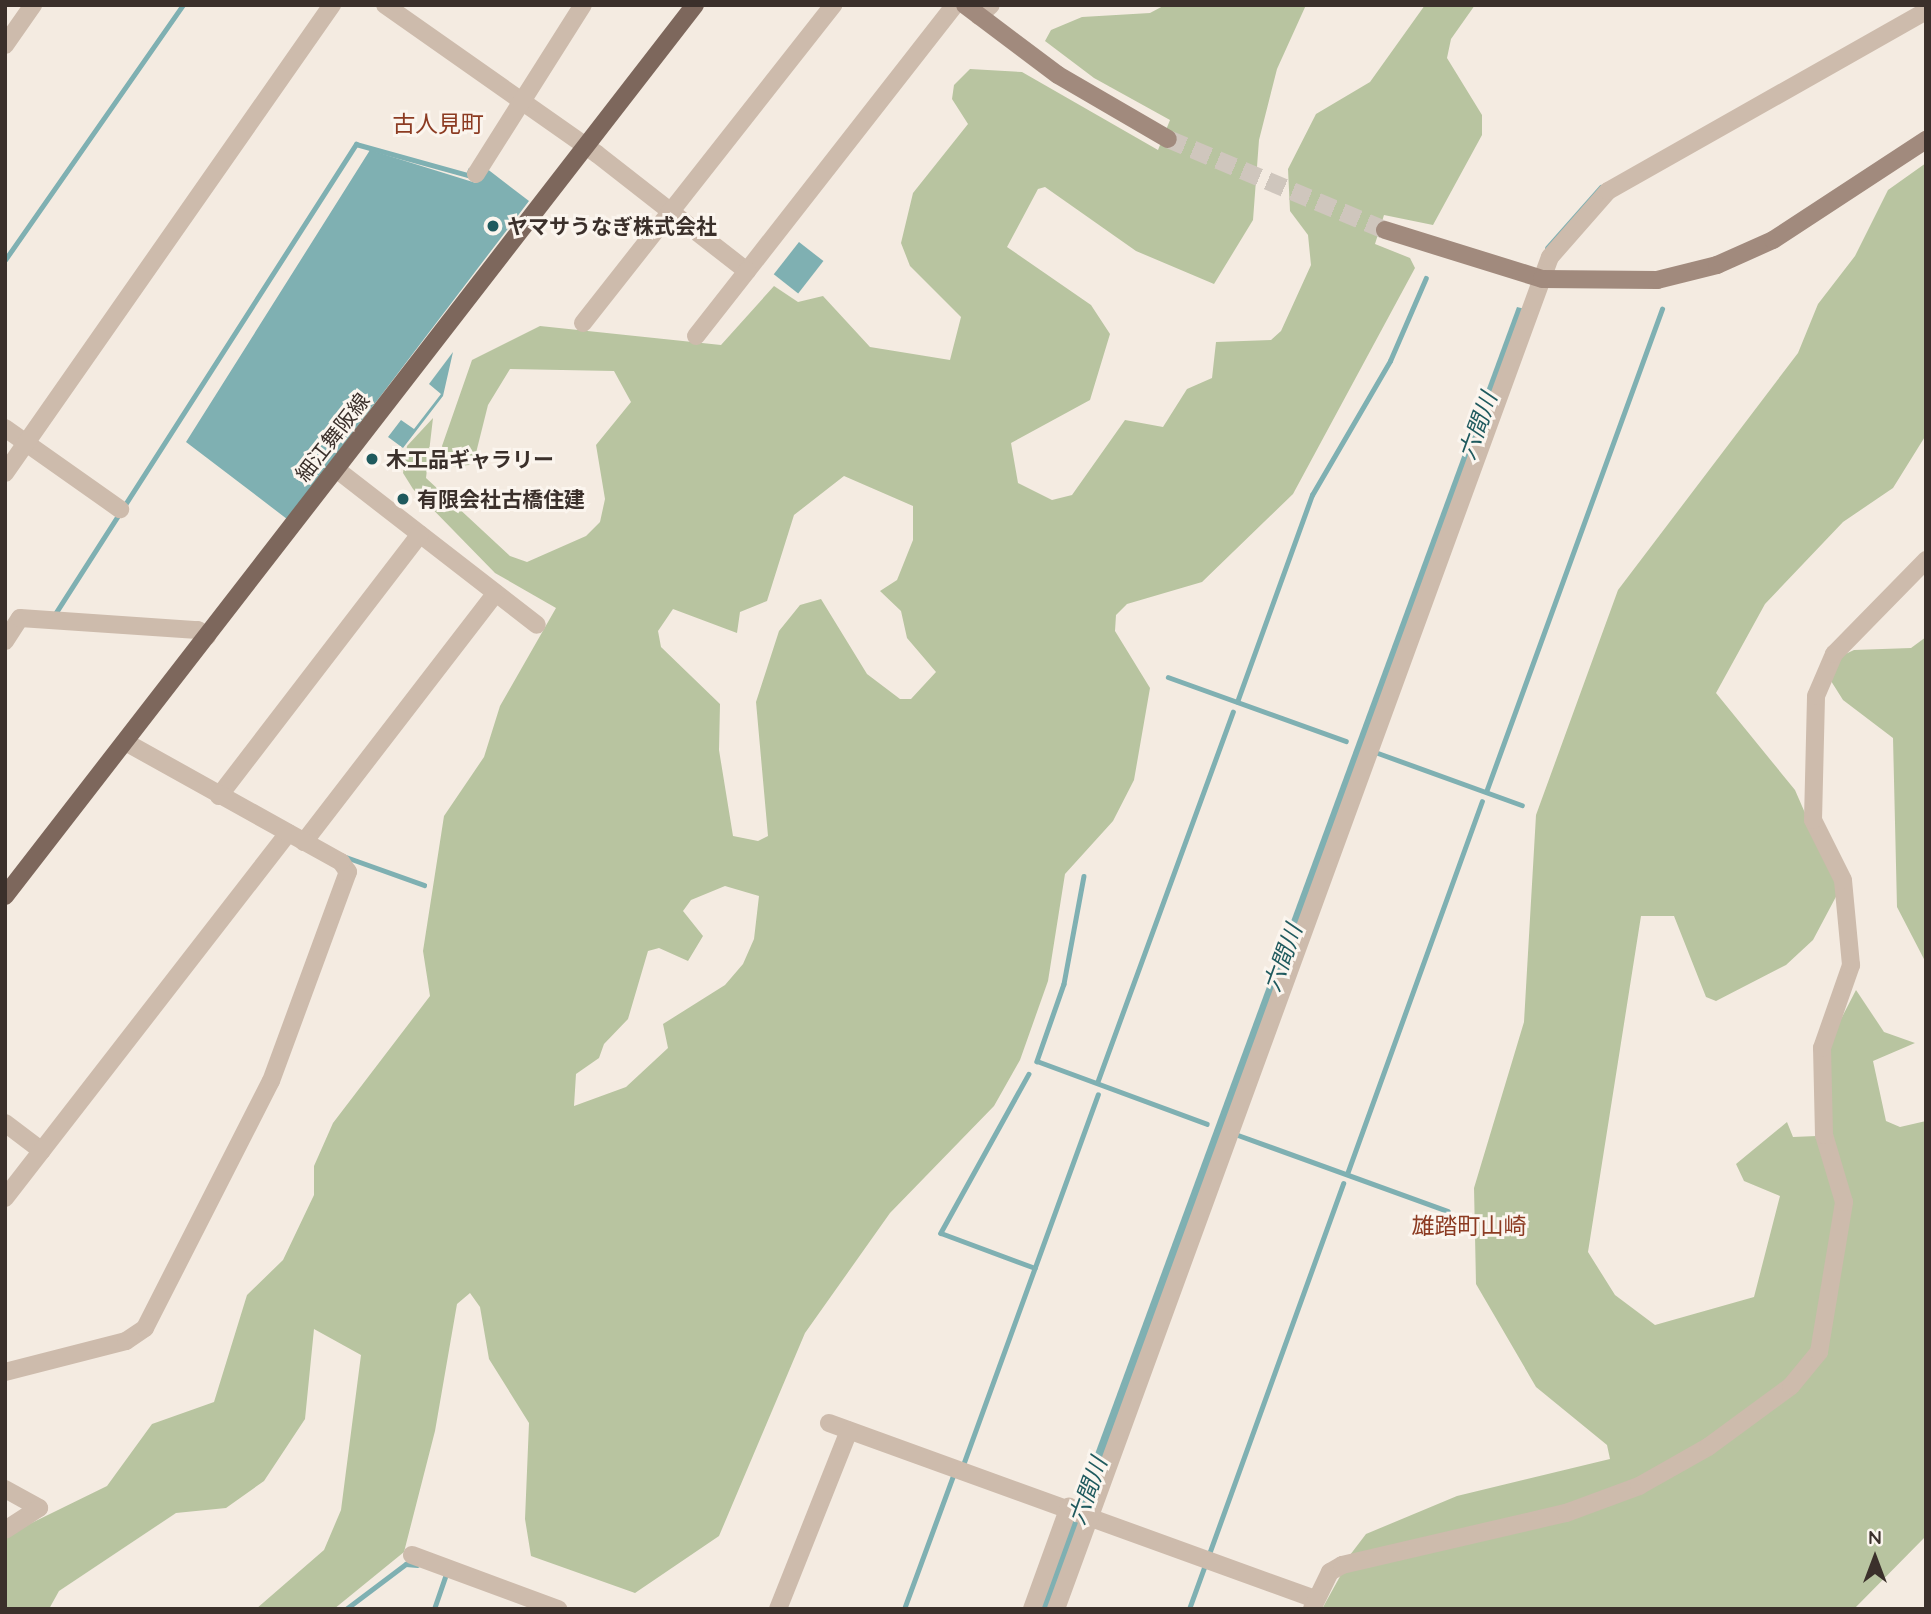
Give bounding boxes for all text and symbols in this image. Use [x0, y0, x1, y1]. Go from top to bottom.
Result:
district label: 古人見町 [392, 110, 484, 138]
place label: ヤマサうなぎ株式会社 [507, 213, 717, 239]
marker: ヤマサうなぎ株式会社 [485, 218, 501, 234]
street label: 細江舞阪線 [290, 388, 374, 486]
water label: 六間川 [1453, 389, 1503, 463]
place label: 木工品ギャラリー [386, 446, 554, 472]
marker: 木工品ギャラリー [364, 451, 380, 467]
place label: 有限会社古橋住建 [417, 486, 585, 512]
marker: 有限会社古橋住建 [395, 491, 411, 507]
water label: 六間川 [1258, 921, 1308, 995]
district label: 雄踏町山崎 [1412, 1212, 1526, 1240]
water label: 六間川 [1063, 1454, 1113, 1528]
north arrow [1840, 1523, 1910, 1593]
text: N [1868, 1525, 1882, 1549]

